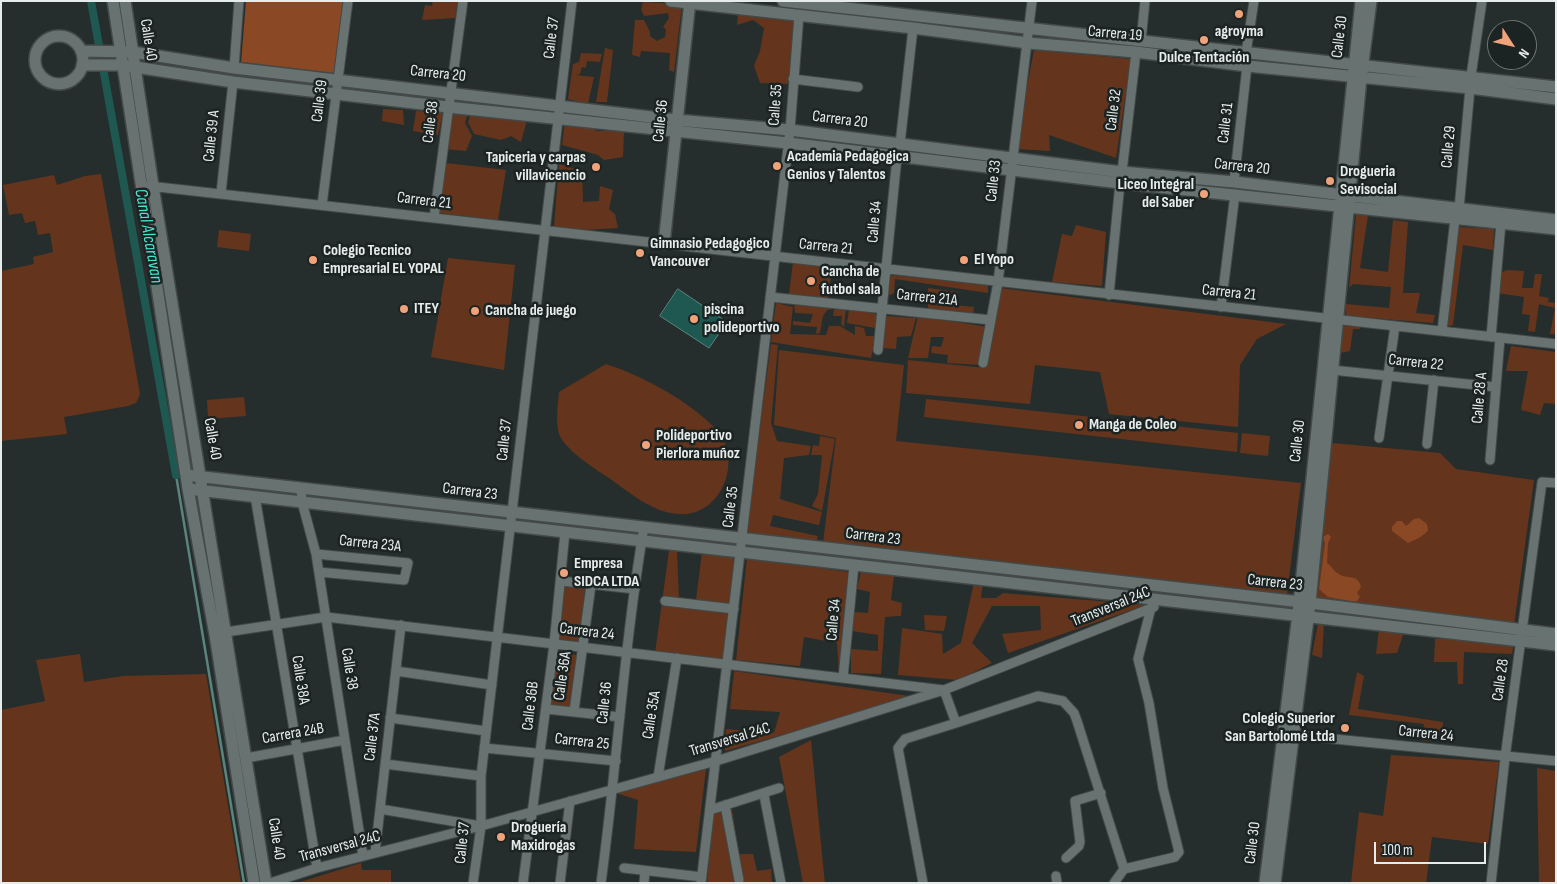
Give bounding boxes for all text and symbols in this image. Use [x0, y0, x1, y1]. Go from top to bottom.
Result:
marker: agroyma [1233, 8, 1245, 20]
street label: Calle 30 [1328, 15, 1352, 59]
street label: Calle 37 [540, 16, 564, 60]
street label: Calle 40 [135, 18, 161, 62]
north arrow [1487, 20, 1537, 70]
street label: Carrera 19 [1087, 22, 1143, 46]
place label: agroyma [1215, 22, 1263, 42]
marker: Dulce Tentación [1198, 34, 1210, 46]
text: N [1515, 45, 1533, 61]
place label: Dulce Tentación [1159, 48, 1249, 68]
street label: Carrera 20 [409, 62, 467, 86]
street label: Calle 39 [308, 79, 332, 123]
street label: Calle 35 [765, 84, 787, 126]
street label: Calle 32 [1102, 88, 1126, 132]
street label: Calle 36 [649, 99, 673, 143]
street label: Calle 38 [419, 100, 443, 144]
street label: Calle 31 [1214, 102, 1238, 144]
street label: Carrera 20 [811, 107, 869, 133]
street label: Calle 39 A [200, 109, 224, 163]
street label: Calle 29 [1438, 125, 1460, 169]
place label: Academia Pedagogica Genios y Talentos [787, 147, 909, 185]
place label: Tapiceria y carpas villavicencio [486, 148, 586, 186]
street label: Carrera 20 [1213, 155, 1271, 179]
street label: Calle 33 [982, 159, 1006, 203]
marker: Academia Pedagogica Genios y Talentos [771, 160, 783, 172]
marker: Tapiceria y carpas villavicencio [590, 161, 602, 173]
place label: Drogueria Sevisocial [1340, 162, 1397, 200]
place label: Liceo Integral del Saber [1117, 175, 1194, 213]
marker: Drogueria Sevisocial [1324, 175, 1336, 187]
water label: Canal Alcaravan [129, 187, 167, 285]
street label: Carrera 21 [396, 188, 452, 214]
marker: Liceo Integral del Saber [1198, 188, 1210, 200]
street label: Calle 34 [864, 200, 886, 244]
place label: Gimnasio Pedagogico Vancouver [650, 234, 770, 272]
street label: Carrera 21 [798, 235, 854, 259]
place label: Colegio Tecnico Empresarial EL YOPAL [323, 241, 444, 279]
marker: Gimnasio Pedagogico Vancouver [634, 247, 646, 259]
place label: El Yopo [974, 250, 1014, 270]
marker: Colegio Tecnico Empresarial EL YOPAL [307, 254, 319, 266]
marker: El Yopo [958, 254, 970, 266]
place label: Cancha de futbol sala [821, 262, 880, 300]
marker: Cancha de futbol sala [805, 275, 817, 287]
street label: Carrera 21 [1201, 281, 1257, 305]
street label: Carrera 21A [895, 285, 959, 311]
place label: ITEY [414, 299, 439, 319]
place label: piscina polideportivo [704, 300, 780, 338]
place label: Cancha de juego [485, 301, 577, 321]
marker: ITEY [398, 303, 410, 315]
marker: Cancha de juego [469, 305, 481, 317]
marker: piscina polideportivo [688, 313, 700, 325]
street label: Carrera 22 [1388, 351, 1444, 375]
street label: Calle 28 A [1468, 371, 1492, 425]
place label: Manga de Coleo [1089, 415, 1177, 435]
street label: Calle 40 [199, 416, 225, 462]
street label: Calle 37 [493, 418, 517, 462]
marker: Manga de Coleo [1073, 419, 1085, 431]
street label: Calle 30 [1286, 419, 1310, 463]
place label: Polideportivo Pierlora muñoz [656, 426, 740, 464]
marker: Polideportivo Pierlora muñoz [640, 439, 652, 451]
street label: Carrera 23 [441, 479, 499, 505]
street label: Calle 35 [719, 485, 743, 529]
street label: Carrera 23 [844, 524, 902, 550]
street label: Carrera 23A [338, 531, 402, 557]
place label: Empresa SIDCA LTDA [574, 554, 639, 592]
marker: Empresa SIDCA LTDA [558, 567, 570, 579]
street label: Carrera 23 [1246, 571, 1304, 595]
street label: Transversal 24C [1069, 582, 1153, 632]
street label: Calle 34 [823, 598, 845, 642]
street label: Carrera 24 [558, 619, 616, 645]
street label: Calle 38 [336, 647, 362, 691]
street label: Calle 36A [550, 650, 576, 702]
street label: Calle 38A [287, 654, 313, 706]
street label: Calle 28 [1489, 658, 1513, 702]
street label: Calle 36B [518, 680, 544, 732]
street label: Calle 36 [593, 681, 617, 725]
street label: Calle 35A [639, 690, 665, 740]
place label: Colegio Superior San Bartolomé Ltda [1225, 709, 1335, 747]
street label: Calle 37A [361, 712, 385, 762]
street label: Carrera 24B [261, 719, 325, 749]
street label: Transversal 24C [687, 719, 773, 761]
marker: Colegio Superior San Bartolomé Ltda [1339, 722, 1351, 734]
street label: Carrera 24 [1398, 722, 1454, 746]
street label: Carrera 25 [554, 730, 610, 754]
street label: Calle 40 [263, 817, 289, 861]
place label: Droguería Maxidrogas [511, 818, 576, 856]
street label: Calle 37 [451, 821, 475, 865]
street label: Calle 30 [1241, 821, 1265, 865]
street label: Transversal 24C [297, 827, 383, 867]
marker: Droguería Maxidrogas [495, 831, 507, 843]
scale bar [1377, 832, 1490, 864]
text: 100 m [1382, 841, 1413, 860]

